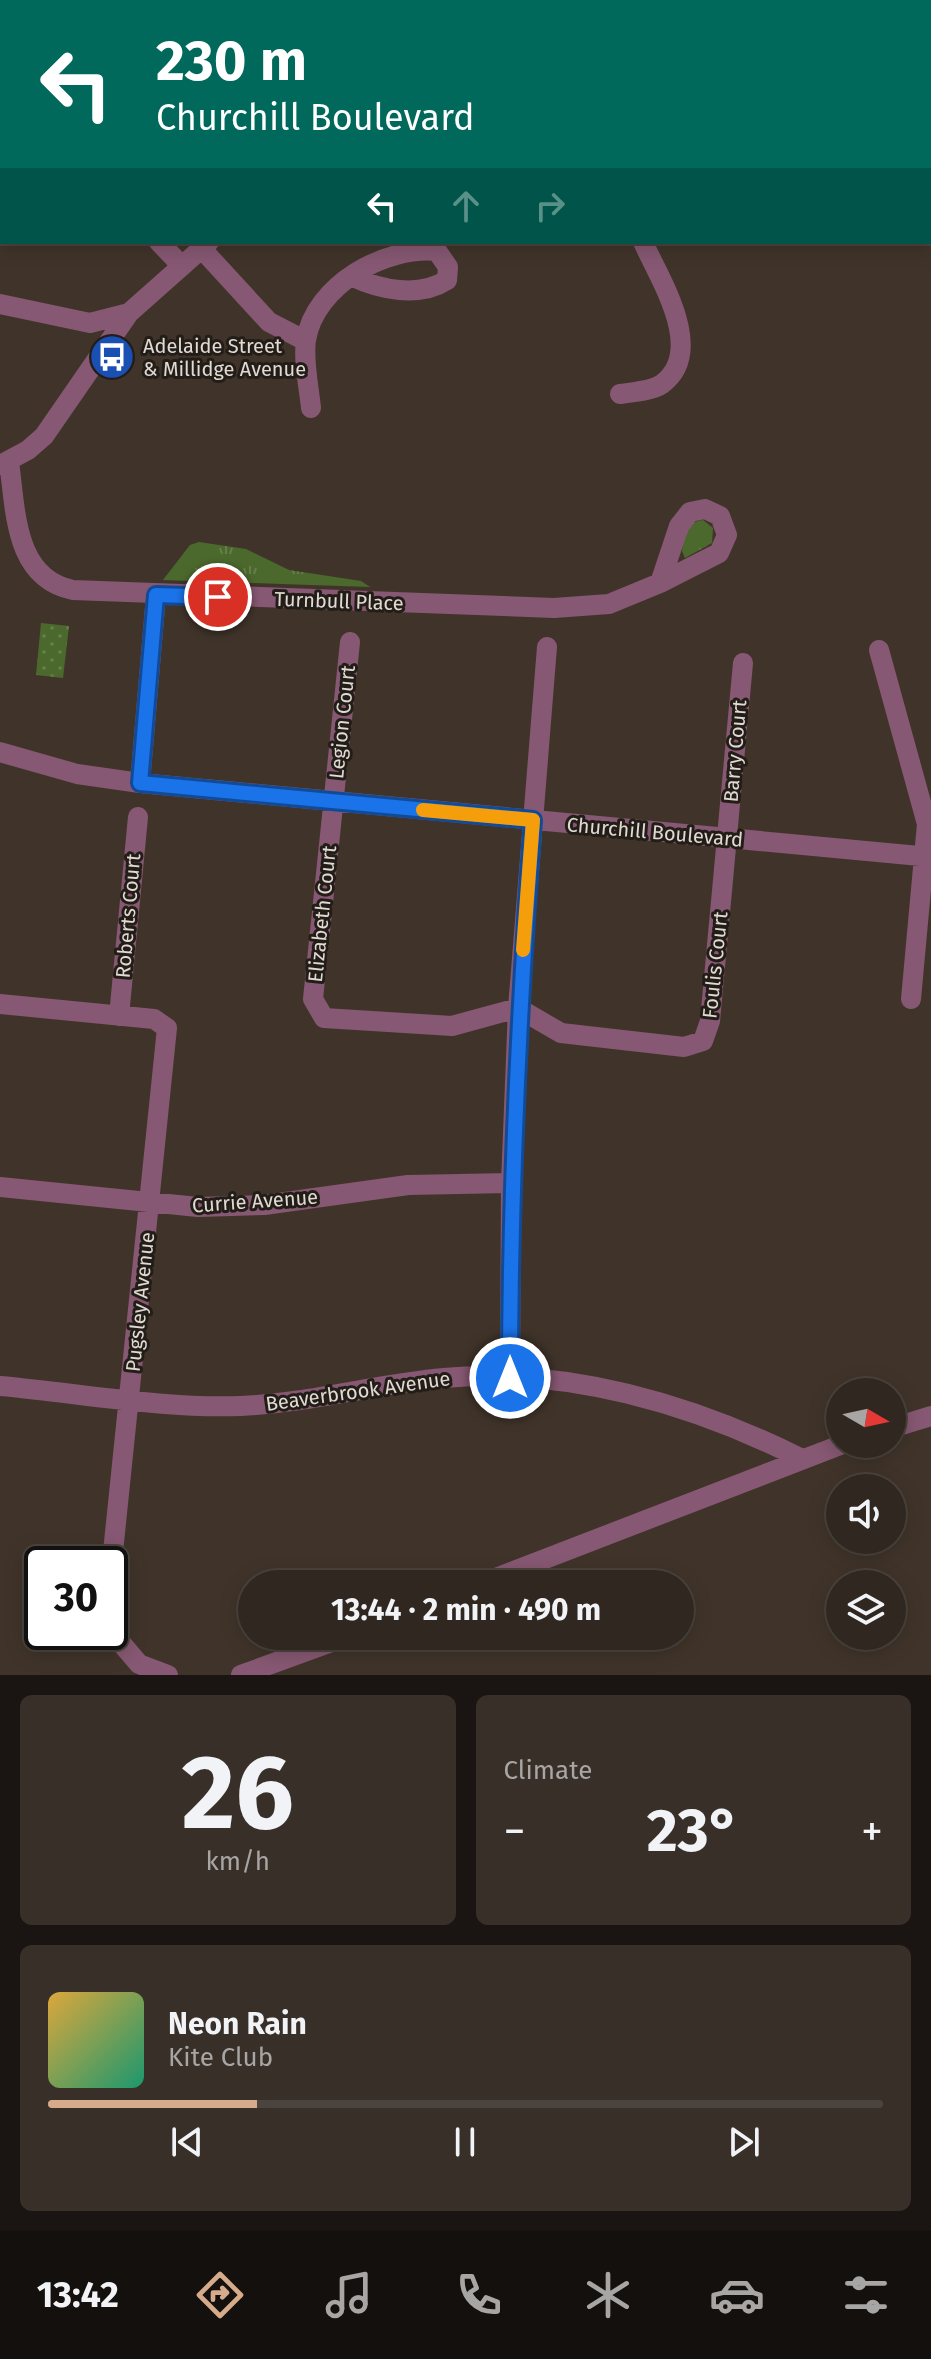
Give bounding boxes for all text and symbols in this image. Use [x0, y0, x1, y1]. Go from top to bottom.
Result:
text: 230 m [156, 28, 307, 95]
icon: left [24, 32, 128, 136]
text: Churchill Boulevard [156, 96, 475, 140]
icon: left [360, 184, 404, 228]
icon: ahead [444, 184, 488, 228]
icon: right [528, 184, 572, 228]
bus stop icon: Adelaide Street & Millidge Avenue [88, 333, 136, 381]
place label: Adelaide Street & Millidge Avenue [143, 334, 306, 381]
pin [184, 563, 252, 631]
icon: arrive [196, 575, 240, 619]
street label: Turnbull Place [274, 587, 404, 615]
street label: Legion Court [324, 663, 360, 780]
street label: Barry Court [719, 698, 751, 803]
street label: Churchill Boulevard [566, 812, 744, 852]
street label: Elizabeth Court [303, 844, 341, 984]
street label: Roberts Court [111, 852, 145, 979]
street label: Foulis Court [697, 909, 733, 1020]
street label: Currie Avenue [191, 1185, 319, 1217]
street label: Pugsley Avenue [121, 1231, 159, 1373]
position arrow [468, 1336, 552, 1420]
street label: Beaverbrook Avenue [264, 1366, 452, 1416]
north arrow [826, 1378, 906, 1458]
map controls [826, 1378, 906, 1650]
button: sound [826, 1474, 906, 1554]
speed limit sign: 30 [24, 1546, 128, 1650]
button: layers [826, 1570, 906, 1650]
text: 13:44 · 2 min · 490 m [331, 1592, 601, 1628]
text: 26 [182, 1731, 294, 1856]
text: Climate [504, 1755, 592, 1786]
text: 23° [647, 1795, 740, 1867]
text: − [504, 1805, 526, 1858]
text: + [861, 1805, 883, 1858]
text: km/h [206, 1846, 270, 1877]
text: Neon Rain [168, 2006, 307, 2042]
text: Kite Club [168, 2042, 273, 2073]
icon: previous [165, 2120, 209, 2164]
icon: pause [443, 2120, 487, 2164]
icon: next [722, 2120, 766, 2164]
icon: directions [192, 2267, 248, 2323]
icon: music [321, 2267, 377, 2323]
icon: phone [451, 2267, 507, 2323]
icon: climate [580, 2267, 636, 2323]
icon: car [709, 2267, 765, 2323]
icon: filters [838, 2267, 894, 2323]
text: 13:42 [37, 2273, 119, 2317]

